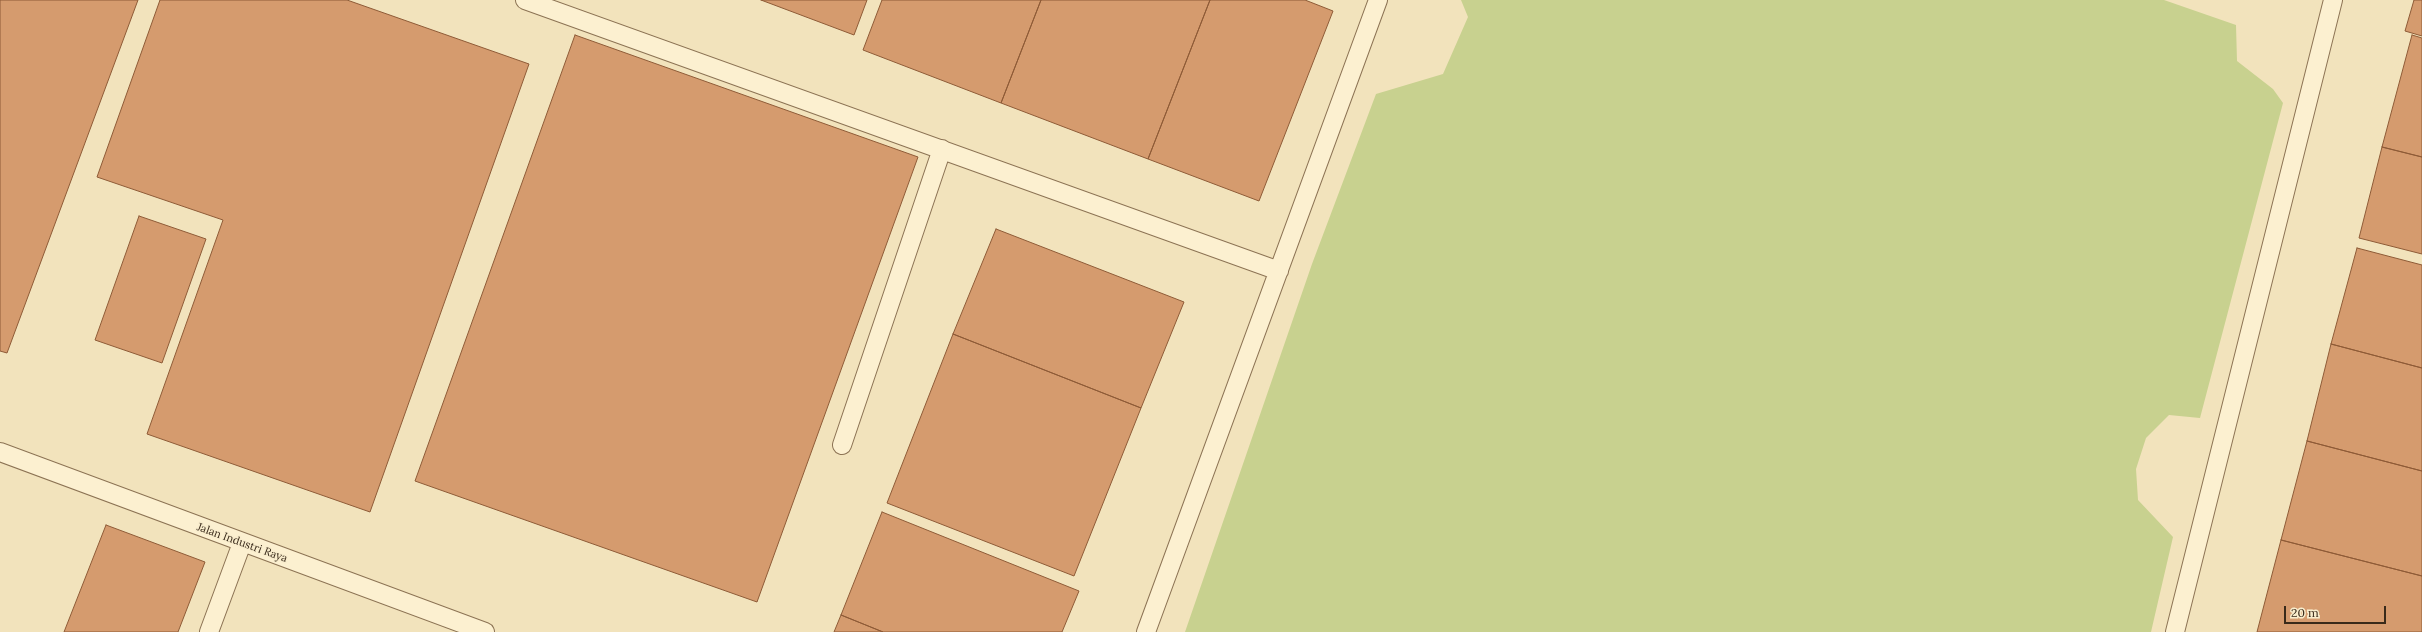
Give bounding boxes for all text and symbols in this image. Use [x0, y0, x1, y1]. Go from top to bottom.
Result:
street label: Jalan Industri Raya [195, 520, 289, 566]
scale bar [2286, 598, 2388, 624]
text: 20 m [2291, 605, 2319, 620]

